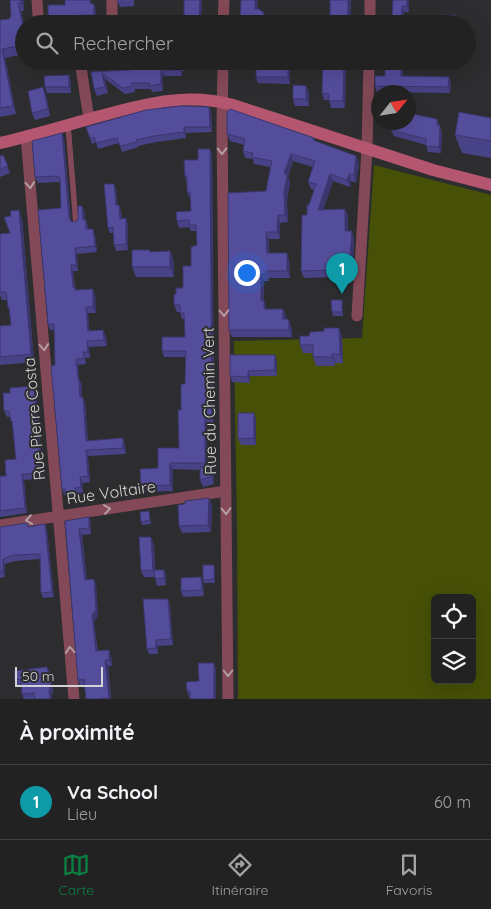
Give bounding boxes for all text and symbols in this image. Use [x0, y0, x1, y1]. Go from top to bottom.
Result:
search box [15, 15, 476, 70]
icon: search [33, 29, 61, 57]
text: Rechercher [73, 31, 173, 55]
north arrow [371, 85, 416, 130]
one-way arrow [217, 148, 227, 155]
one-way arrow [25, 181, 36, 189]
pin: 1 [326, 253, 358, 294]
your location [234, 260, 260, 286]
one-way arrow [219, 310, 229, 318]
street label: Rue du Chemin Vert [198, 327, 220, 475]
one-way arrow [38, 343, 49, 351]
street label: Rue Pierre Costa [19, 357, 49, 481]
street label: Rue Voltaire [65, 476, 157, 508]
one-way arrow [103, 504, 111, 515]
one-way arrow [221, 507, 232, 515]
one-way arrow [25, 515, 34, 525]
map controls [431, 594, 476, 684]
button: locate [431, 594, 476, 639]
button: layers [431, 639, 476, 684]
one-way arrow [65, 646, 76, 654]
scale bar [15, 664, 102, 687]
text: 50 m [22, 667, 55, 685]
one-way arrow [223, 670, 233, 678]
text: À proximité [20, 719, 135, 745]
text: Va School [67, 780, 158, 804]
text: 1 [33, 792, 39, 812]
text: 60 m [434, 792, 471, 812]
text: Lieu [67, 804, 97, 824]
tab: Carte [59, 851, 94, 899]
tab: Itinéraire [211, 851, 268, 899]
tab: Favoris [386, 851, 432, 899]

